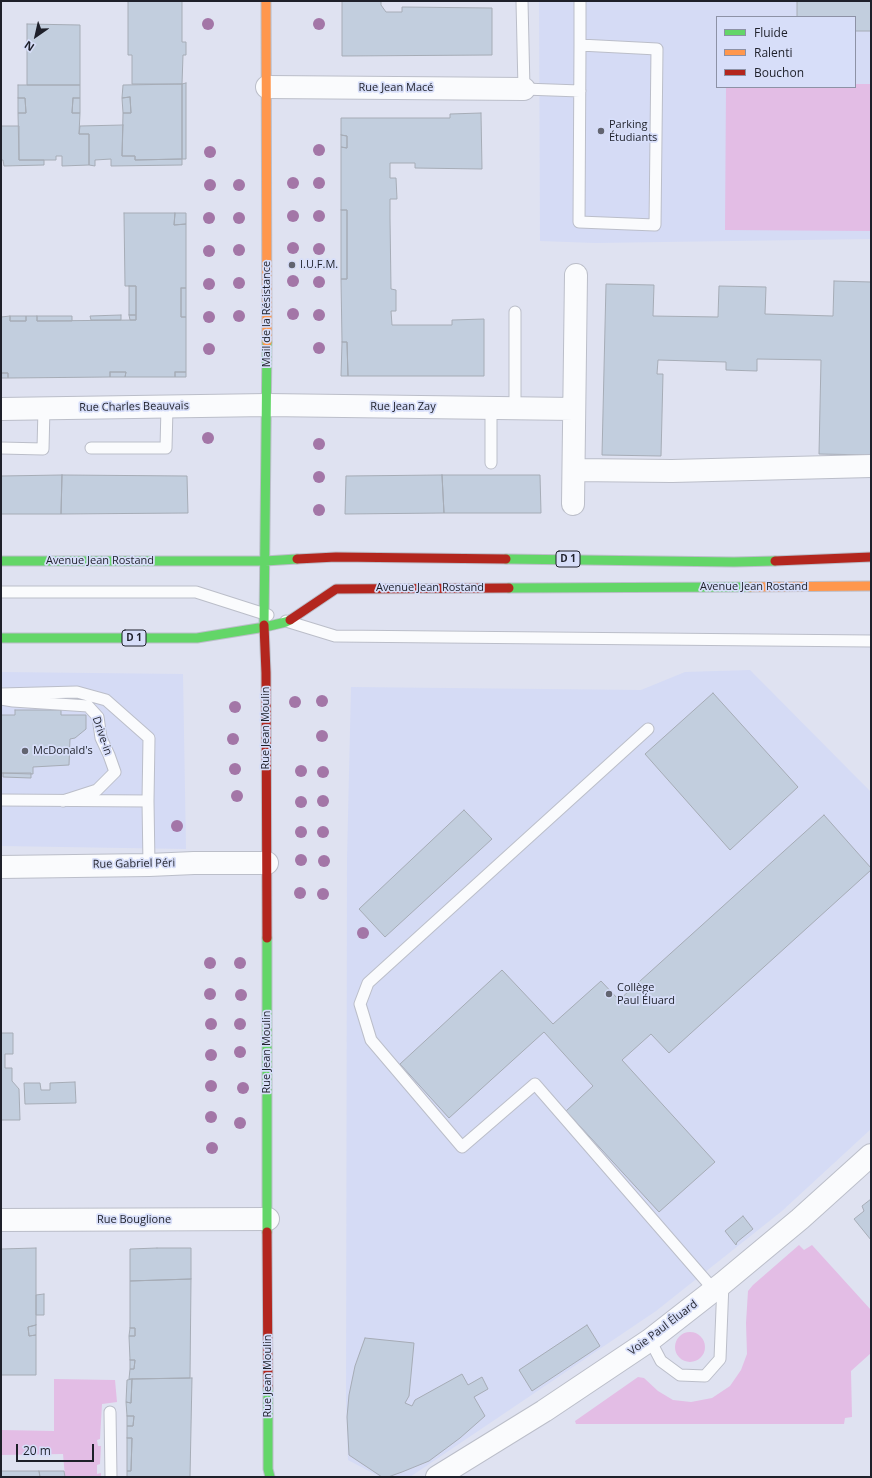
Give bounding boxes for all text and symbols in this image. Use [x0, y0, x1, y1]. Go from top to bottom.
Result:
north arrow [16, 16, 56, 56]
legend [716, 16, 856, 88]
text: Fluide [754, 24, 788, 41]
text: N [21, 38, 37, 55]
text: Ralenti [754, 44, 793, 61]
text: Bouchon [754, 64, 804, 81]
street label: Rue Jean Macé [359, 81, 433, 95]
place label: Parking Étudiants [609, 118, 657, 144]
marker: Parking Étudiants [596, 126, 606, 136]
place label: I.U.F.M. [300, 258, 338, 272]
marker: I.U.F.M. [287, 260, 297, 270]
street label: Mail de la Résistance [260, 261, 274, 367]
street label: Rue Charles Beauvais [79, 399, 189, 415]
street label: Rue Jean Zay [370, 400, 436, 414]
road number: D 1 [556, 551, 580, 567]
street label: Avenue Jean Rostand [46, 554, 154, 568]
street label: Avenue Jean Rostand [700, 580, 808, 594]
street label: Avenue Jean Rostand [376, 581, 484, 595]
road number: D 1 [122, 630, 146, 646]
street label: Rue Jean Moulin [259, 687, 273, 769]
street label: Drive-in [89, 715, 115, 757]
place label: McDonald's [33, 744, 93, 758]
marker: McDonald's [20, 746, 30, 756]
street label: Rue Gabriel Péri [93, 857, 175, 871]
place label: Collège Paul Éluard [617, 981, 675, 1007]
marker: Collège Paul Éluard [604, 989, 614, 999]
street label: Rue Jean Moulin [260, 1011, 274, 1093]
street label: Rue Bouglione [97, 1213, 171, 1227]
street label: Voie Paul Éluard [626, 1298, 700, 1358]
street label: Rue Jean Moulin [261, 1335, 275, 1417]
scale bar [18, 1436, 96, 1462]
text: 20 m [23, 1442, 51, 1459]

